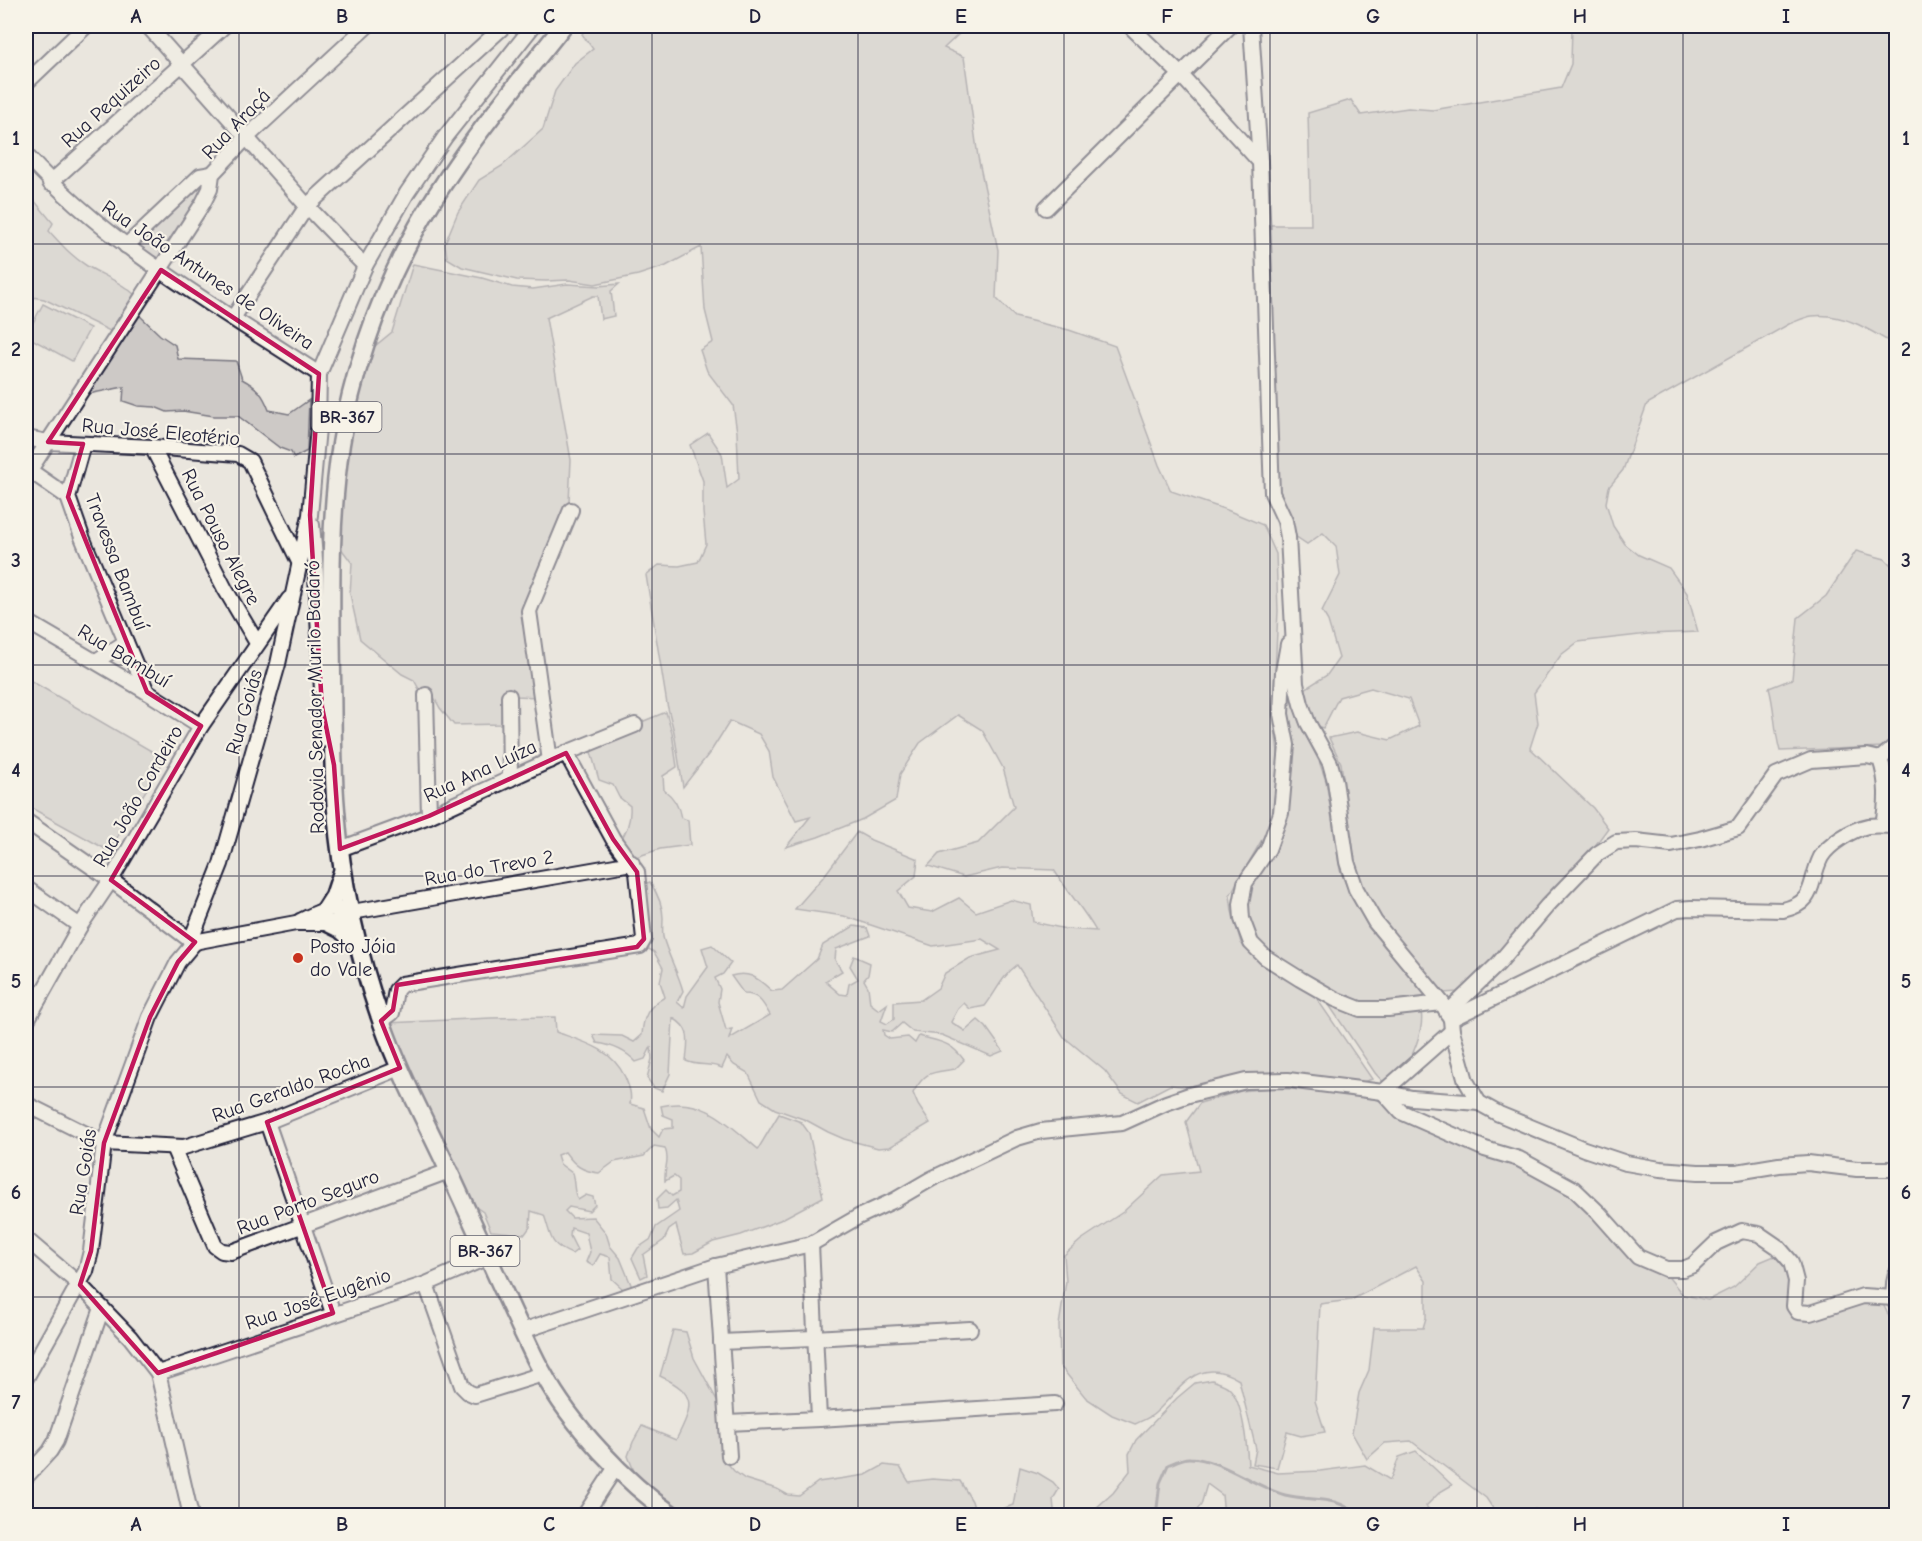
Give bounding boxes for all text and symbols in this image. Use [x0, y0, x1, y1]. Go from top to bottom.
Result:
text: A [130, 5, 142, 28]
text: B [336, 5, 348, 28]
text: C [543, 5, 555, 28]
text: D [749, 5, 761, 28]
text: E [955, 5, 967, 28]
text: F [1161, 5, 1173, 28]
text: G [1366, 5, 1380, 28]
text: H [1573, 5, 1587, 28]
text: I [1782, 5, 1790, 28]
street label: Rua Pequizeiro [57, 51, 165, 153]
street label: Rua Araçá [197, 84, 275, 164]
text: 1 [12, 127, 20, 150]
text: 1 [1902, 127, 1910, 150]
street label: Rua João Antunes de Oliveira [98, 195, 318, 355]
text: 2 [11, 338, 21, 361]
text: 2 [1901, 338, 1911, 361]
road number: BR-367 [312, 402, 382, 432]
street label: Rua José Eleotério [81, 414, 241, 450]
street label: Rua Pouso Alegre [177, 465, 265, 609]
street label: Travessa Bambuí [80, 490, 154, 634]
text: 3 [11, 549, 21, 572]
text: 3 [1901, 549, 1911, 572]
street label: Rodovia Senador Murilo Badaró [301, 560, 329, 834]
street label: Rua Bambuí [74, 619, 175, 693]
street label: Rua Goiás [221, 667, 267, 757]
street label: Rua João Cordeiro [88, 721, 188, 871]
street label: Rua Ana Luíza [420, 735, 540, 807]
text: 4 [11, 759, 21, 782]
text: 4 [1901, 759, 1911, 782]
street label: Rua do Trevo 2 [423, 845, 555, 891]
place label: Posto Jóia do Vale [310, 935, 396, 981]
marker: Posto Jóia do Vale [291, 951, 305, 965]
text: 5 [11, 970, 21, 993]
text: 5 [1901, 970, 1911, 993]
street label: Rua Geraldo Rocha [209, 1049, 373, 1127]
street label: Rua Goiás [65, 1127, 101, 1217]
street label: Rua Porto Seguro [234, 1164, 382, 1240]
text: 6 [11, 1181, 21, 1204]
text: 6 [1901, 1181, 1911, 1204]
road number: BR-367 [450, 1236, 520, 1266]
street label: Rua José Eugênio [242, 1263, 394, 1335]
text: 7 [12, 1391, 21, 1414]
text: 7 [1902, 1391, 1911, 1414]
text: A [130, 1513, 142, 1536]
text: B [336, 1513, 348, 1536]
text: C [543, 1513, 555, 1536]
text: D [749, 1513, 761, 1536]
text: E [955, 1513, 967, 1536]
text: F [1161, 1513, 1173, 1536]
text: G [1366, 1513, 1380, 1536]
text: H [1573, 1513, 1587, 1536]
text: I [1782, 1513, 1790, 1536]

